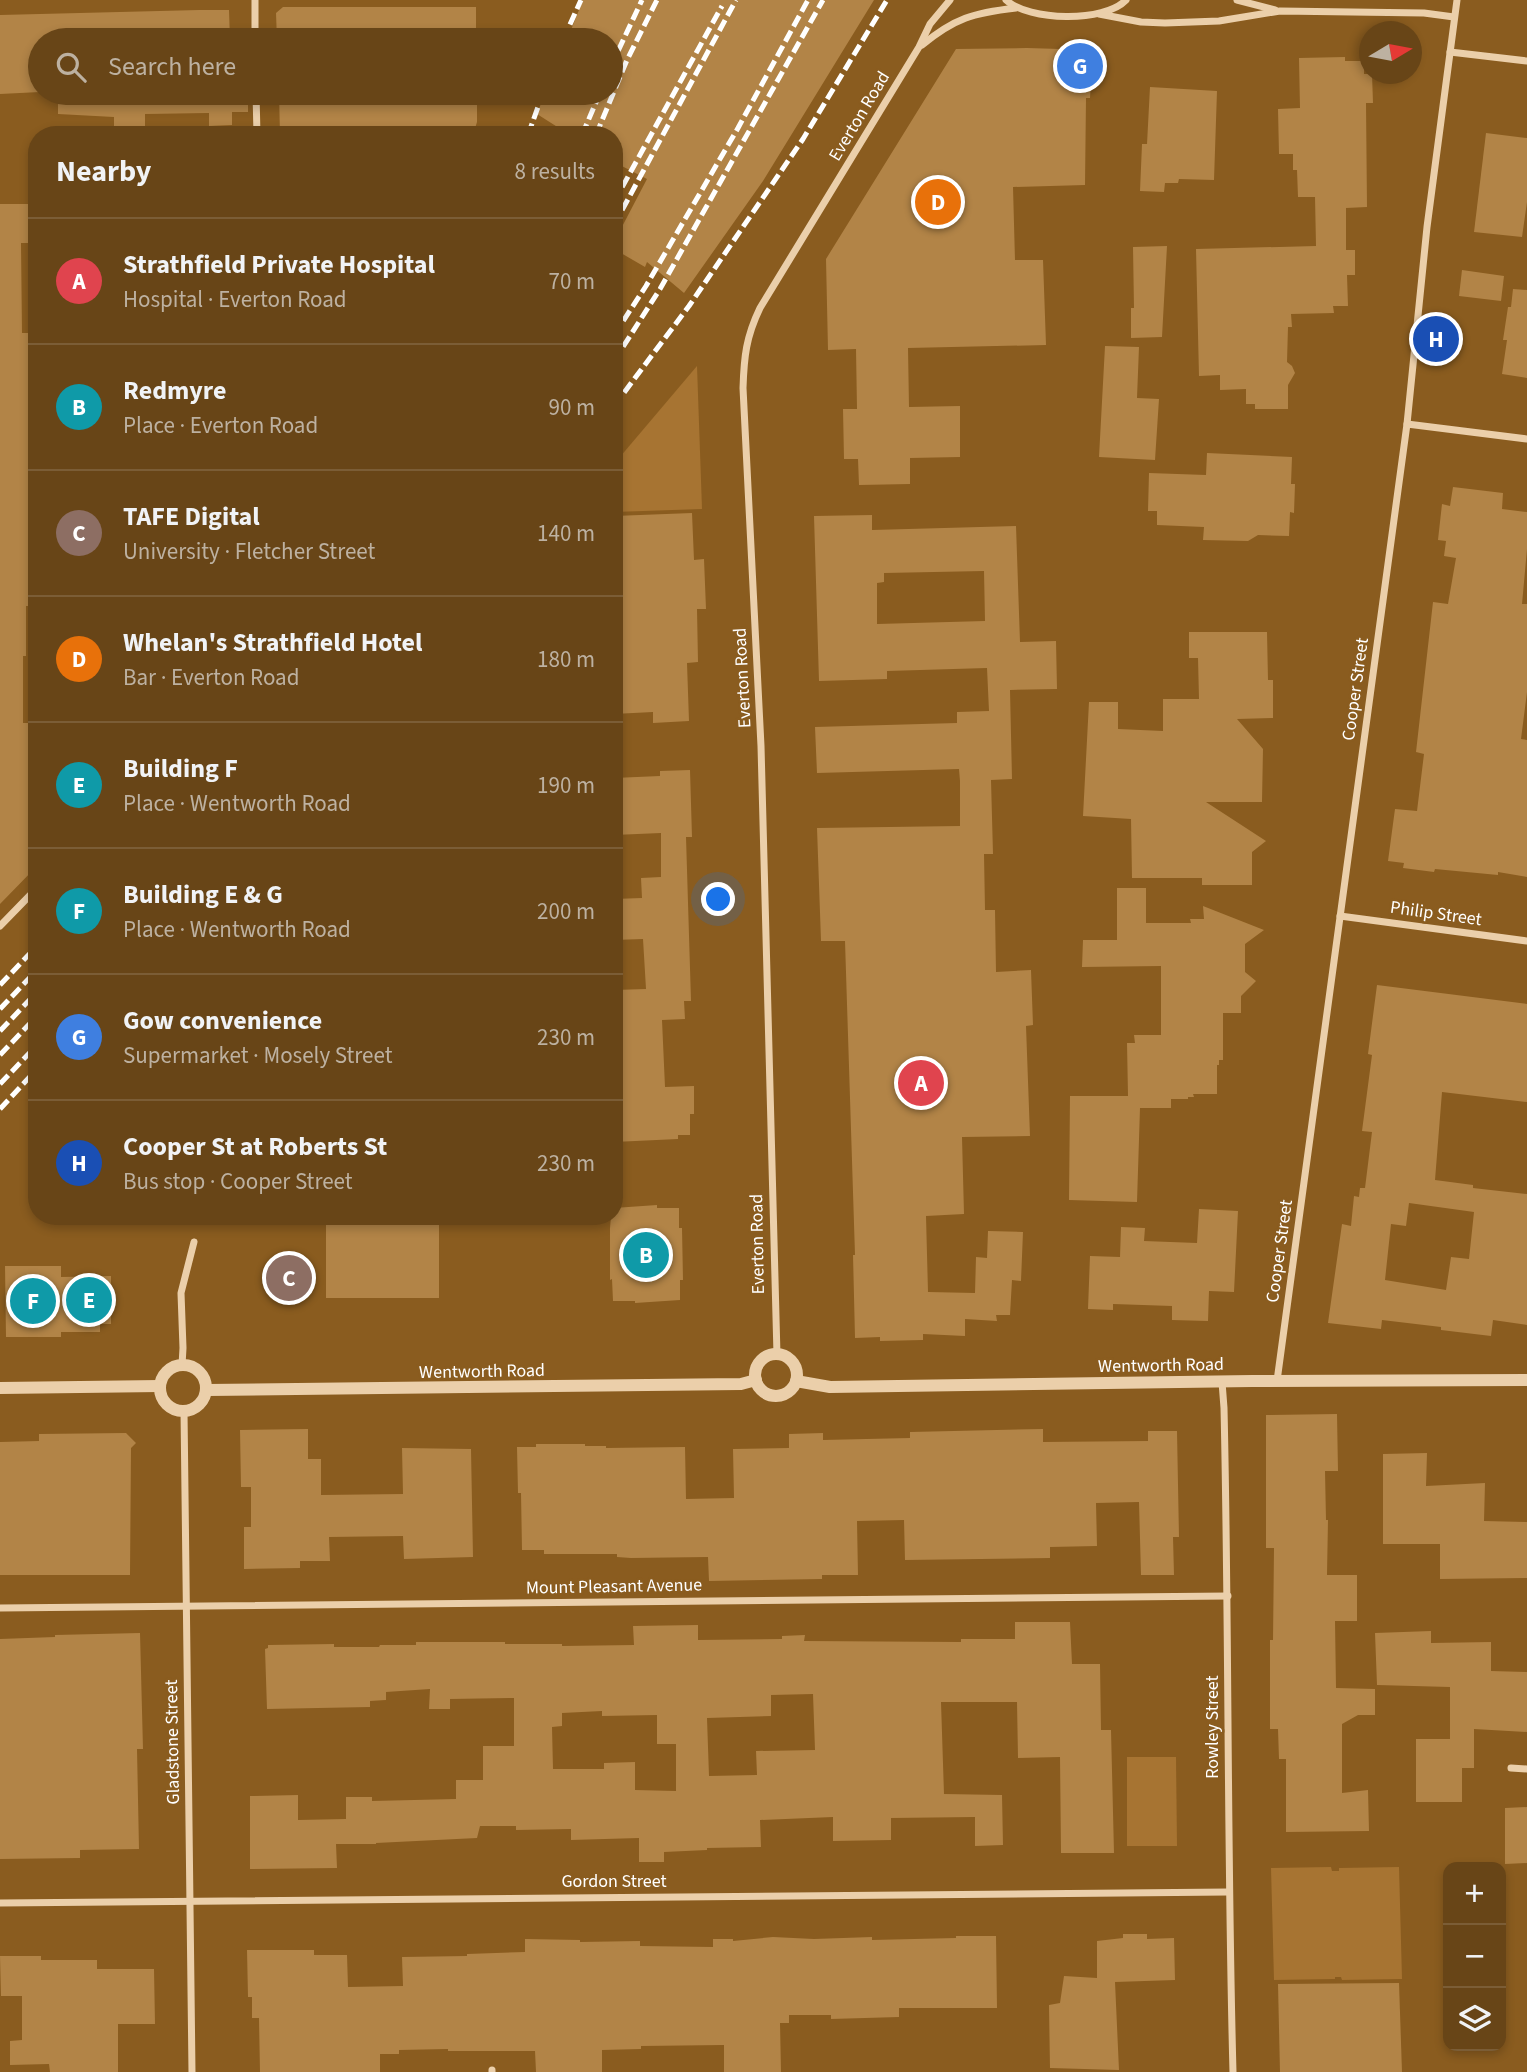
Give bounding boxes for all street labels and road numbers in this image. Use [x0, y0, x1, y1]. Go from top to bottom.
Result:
street label: Everton Road [823, 67, 896, 166]
street label: Everton Road [727, 627, 758, 729]
street label: Cooper Street [1336, 636, 1375, 742]
street label: Philip Street [1389, 895, 1483, 932]
street label: Everton Road [744, 1194, 771, 1294]
street label: Cooper Street [1260, 1198, 1299, 1304]
street label: Wentworth Road [1098, 1352, 1224, 1379]
street label: Wentworth Road [419, 1358, 545, 1385]
street label: Mount Pleasant Avenue [526, 1572, 702, 1601]
street label: Rowley Street [1200, 1675, 1225, 1779]
street label: Gladstone Street [159, 1679, 186, 1805]
street label: Gordon Street [561, 1869, 667, 1894]

